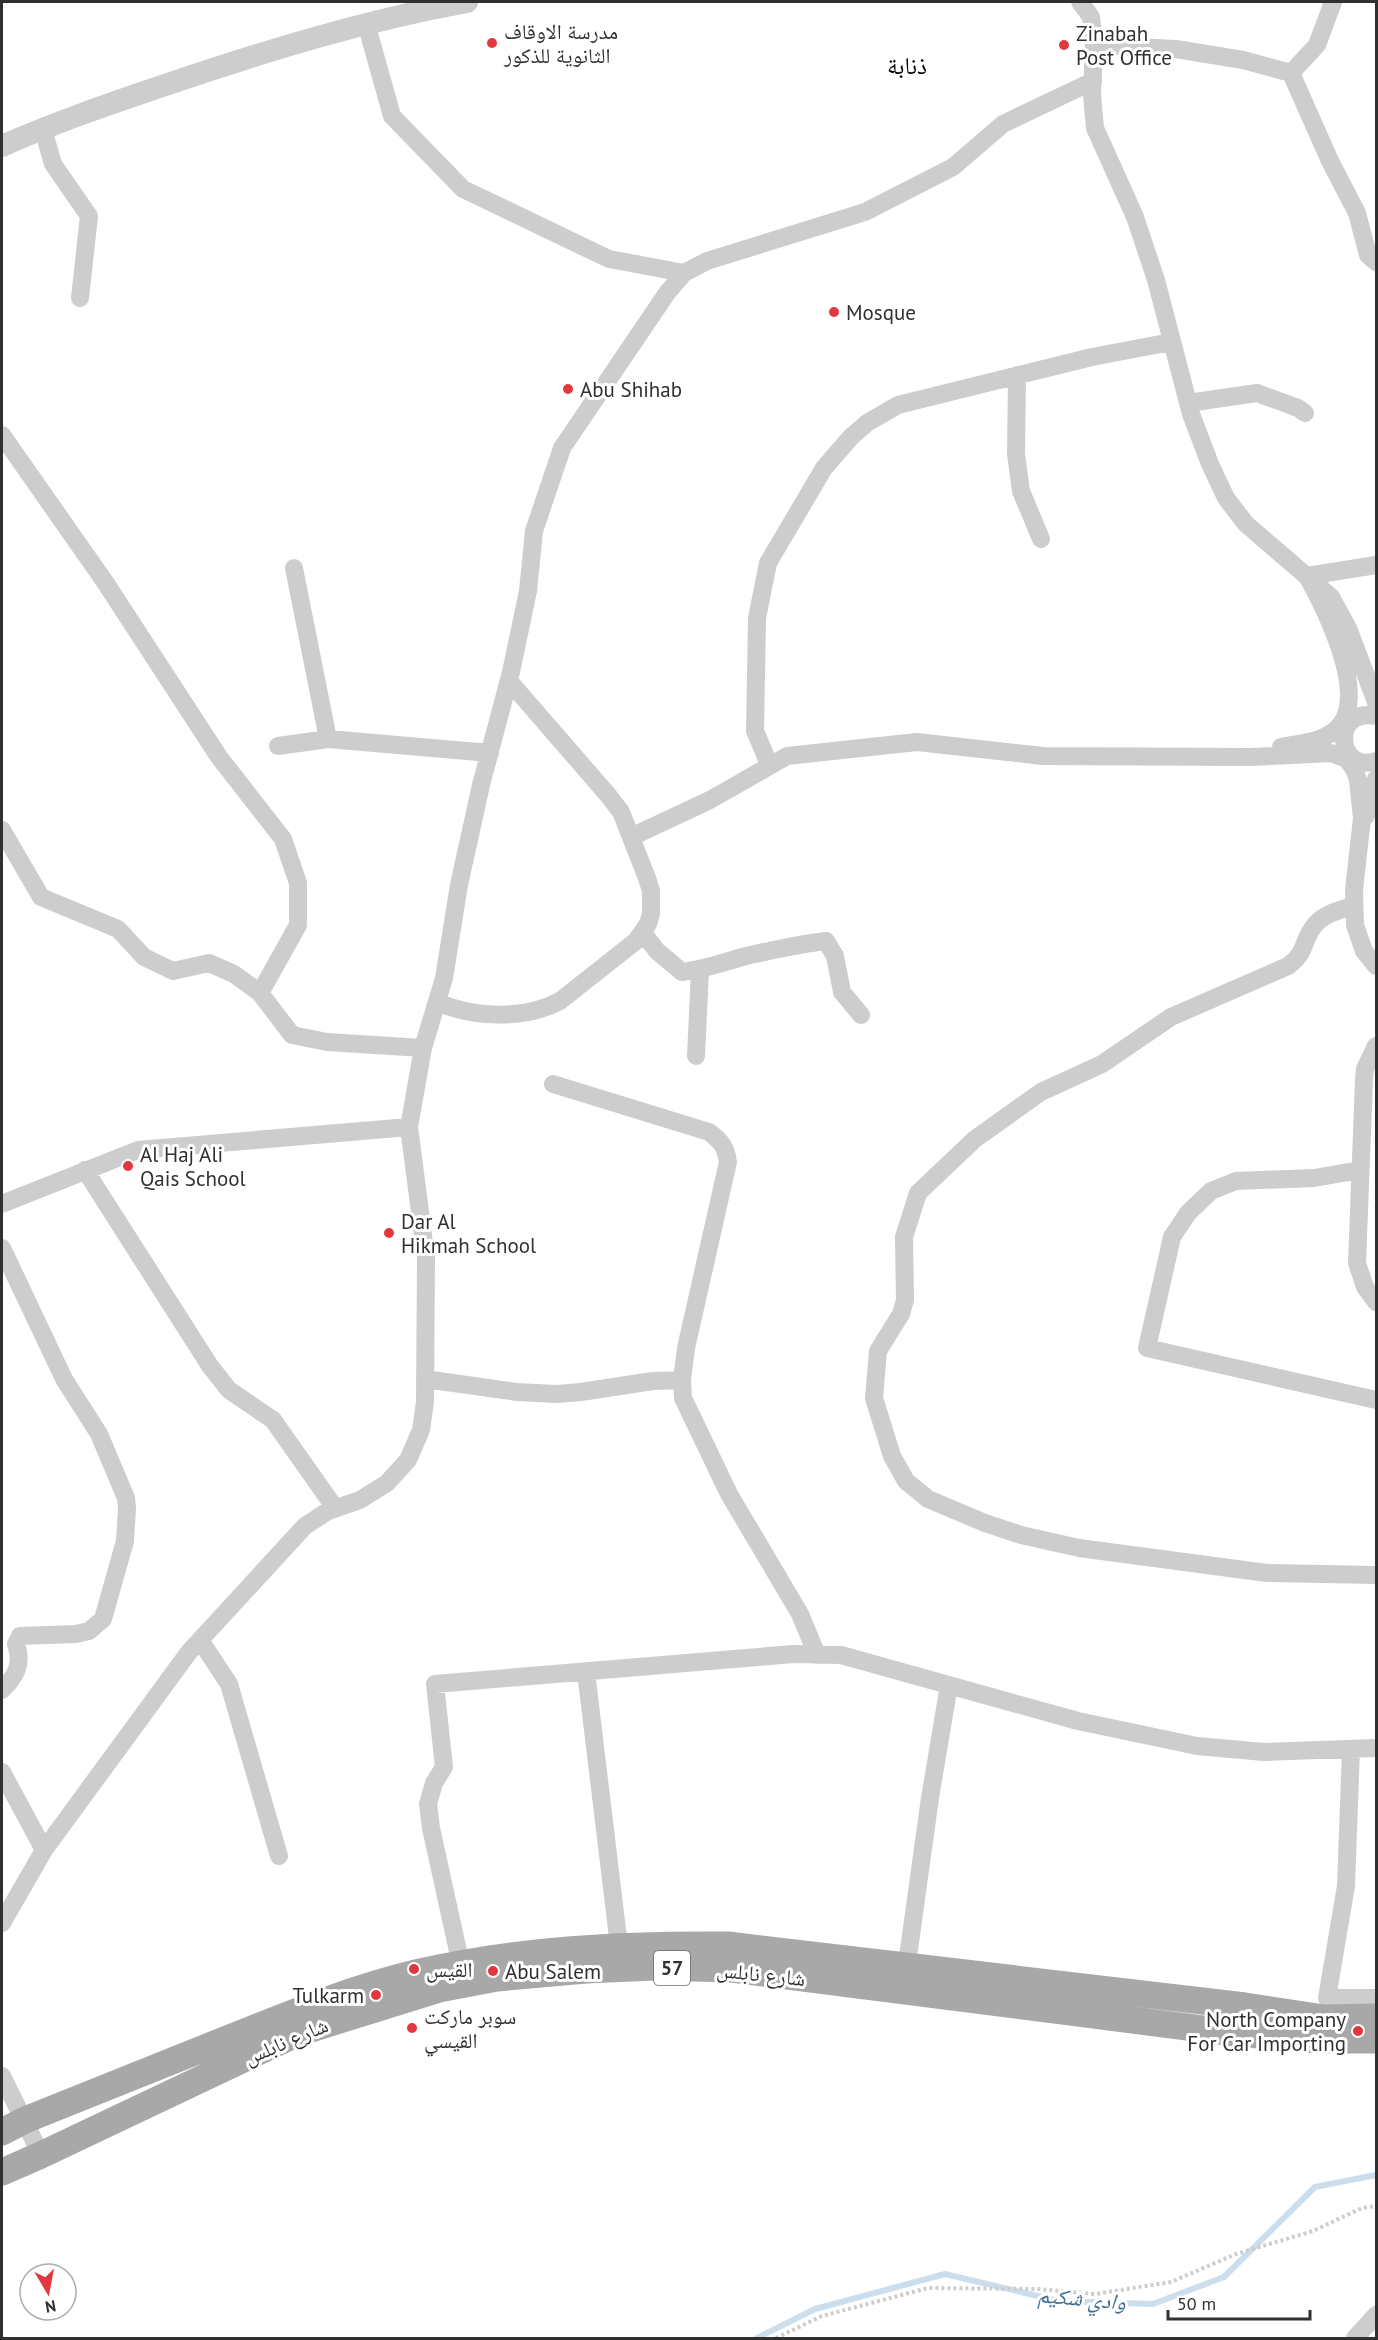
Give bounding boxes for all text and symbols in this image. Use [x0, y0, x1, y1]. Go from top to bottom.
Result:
place label: مدرسة الاوقاف الثانوية للذكور [503, 18, 618, 69]
place label: Zinabah Post Office [1076, 20, 1172, 71]
marker: مدرسة الاوقاف الثانوية للذكور [485, 36, 499, 50]
marker: Zinabah Post Office [1057, 38, 1071, 52]
district label: ذنابة [887, 50, 927, 81]
place label: Mosque [846, 299, 916, 326]
marker: Mosque [827, 305, 841, 319]
place label: Abu Shihab [580, 376, 682, 403]
marker: Abu Shihab [561, 382, 575, 396]
place label: Al Haj Ali Qais School [140, 1141, 246, 1192]
marker: Al Haj Ali Qais School [121, 1159, 135, 1173]
place label: Dar Al Hikmah School [401, 1208, 536, 1259]
marker: Dar Al Hikmah School [382, 1226, 396, 1240]
road number: 57 [654, 1951, 690, 1985]
place label: القيس [426, 1956, 473, 1983]
street label: شارع نابلس [715, 1956, 807, 1992]
place label: Abu Salem [505, 1958, 601, 1985]
marker: القيس [407, 1962, 421, 1976]
marker: Abu Salem [486, 1964, 500, 1978]
place label: Tulkarm [292, 1982, 364, 2009]
marker: Tulkarm [369, 1988, 383, 2002]
place label: سوبر ماركت القيسي [424, 2003, 516, 2057]
place label: North Company For Car Importing [1187, 2006, 1346, 2057]
street label: شارع نابلس [240, 2011, 332, 2071]
marker: سوبر ماركت القيسي [405, 2021, 419, 2035]
marker: North Company For Car Importing [1351, 2024, 1365, 2038]
north arrow [18, 2262, 78, 2322]
water label: وادي شكيم [1037, 2280, 1127, 2319]
scale bar [1168, 2283, 1310, 2321]
text: 50 m [1177, 2292, 1216, 2315]
text: N [44, 2296, 58, 2318]

